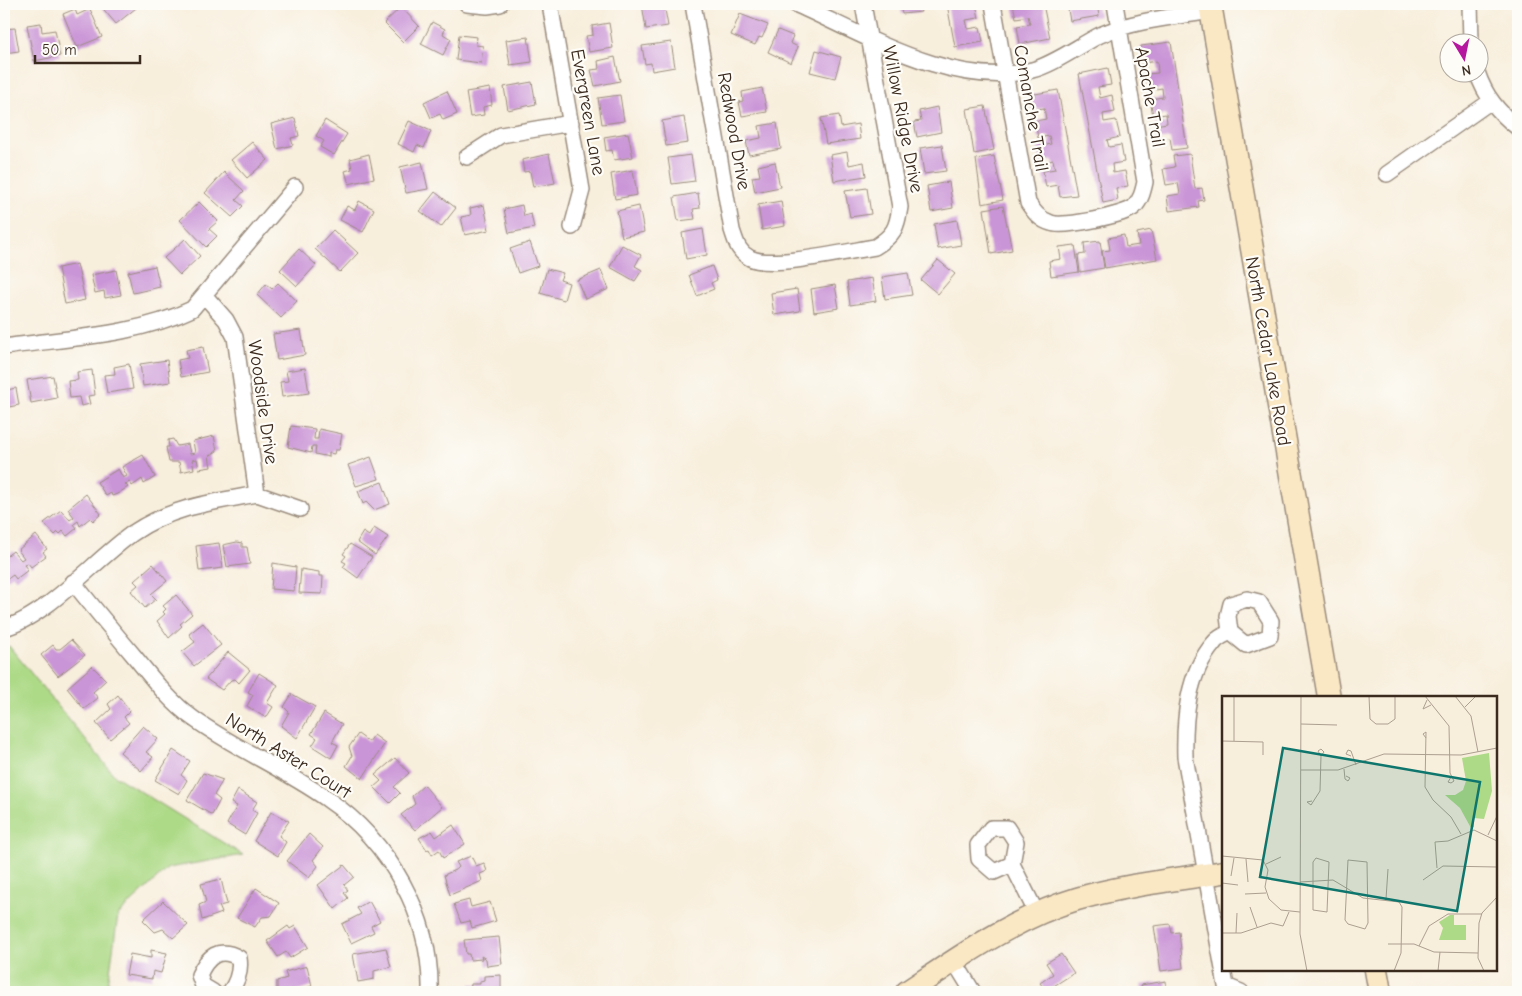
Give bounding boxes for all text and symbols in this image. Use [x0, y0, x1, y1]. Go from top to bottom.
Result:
scale bar [35, 32, 140, 64]
north arrow [1440, 32, 1490, 82]
text: 50 m [42, 41, 77, 59]
street label: Comanche Trail [1009, 43, 1053, 173]
street label: Willow Ridge Drive [878, 44, 928, 195]
street label: Apache Trail [1130, 45, 1170, 149]
street label: Evergreen Lane [566, 47, 610, 177]
text: N [1460, 61, 1472, 79]
street label: Redwood Drive [713, 71, 755, 192]
street label: North Cedar Lake Road [1241, 255, 1295, 447]
street label: Woodside Drive [243, 339, 283, 466]
inset map [1222, 696, 1497, 971]
street label: North Aster Court [222, 708, 356, 804]

